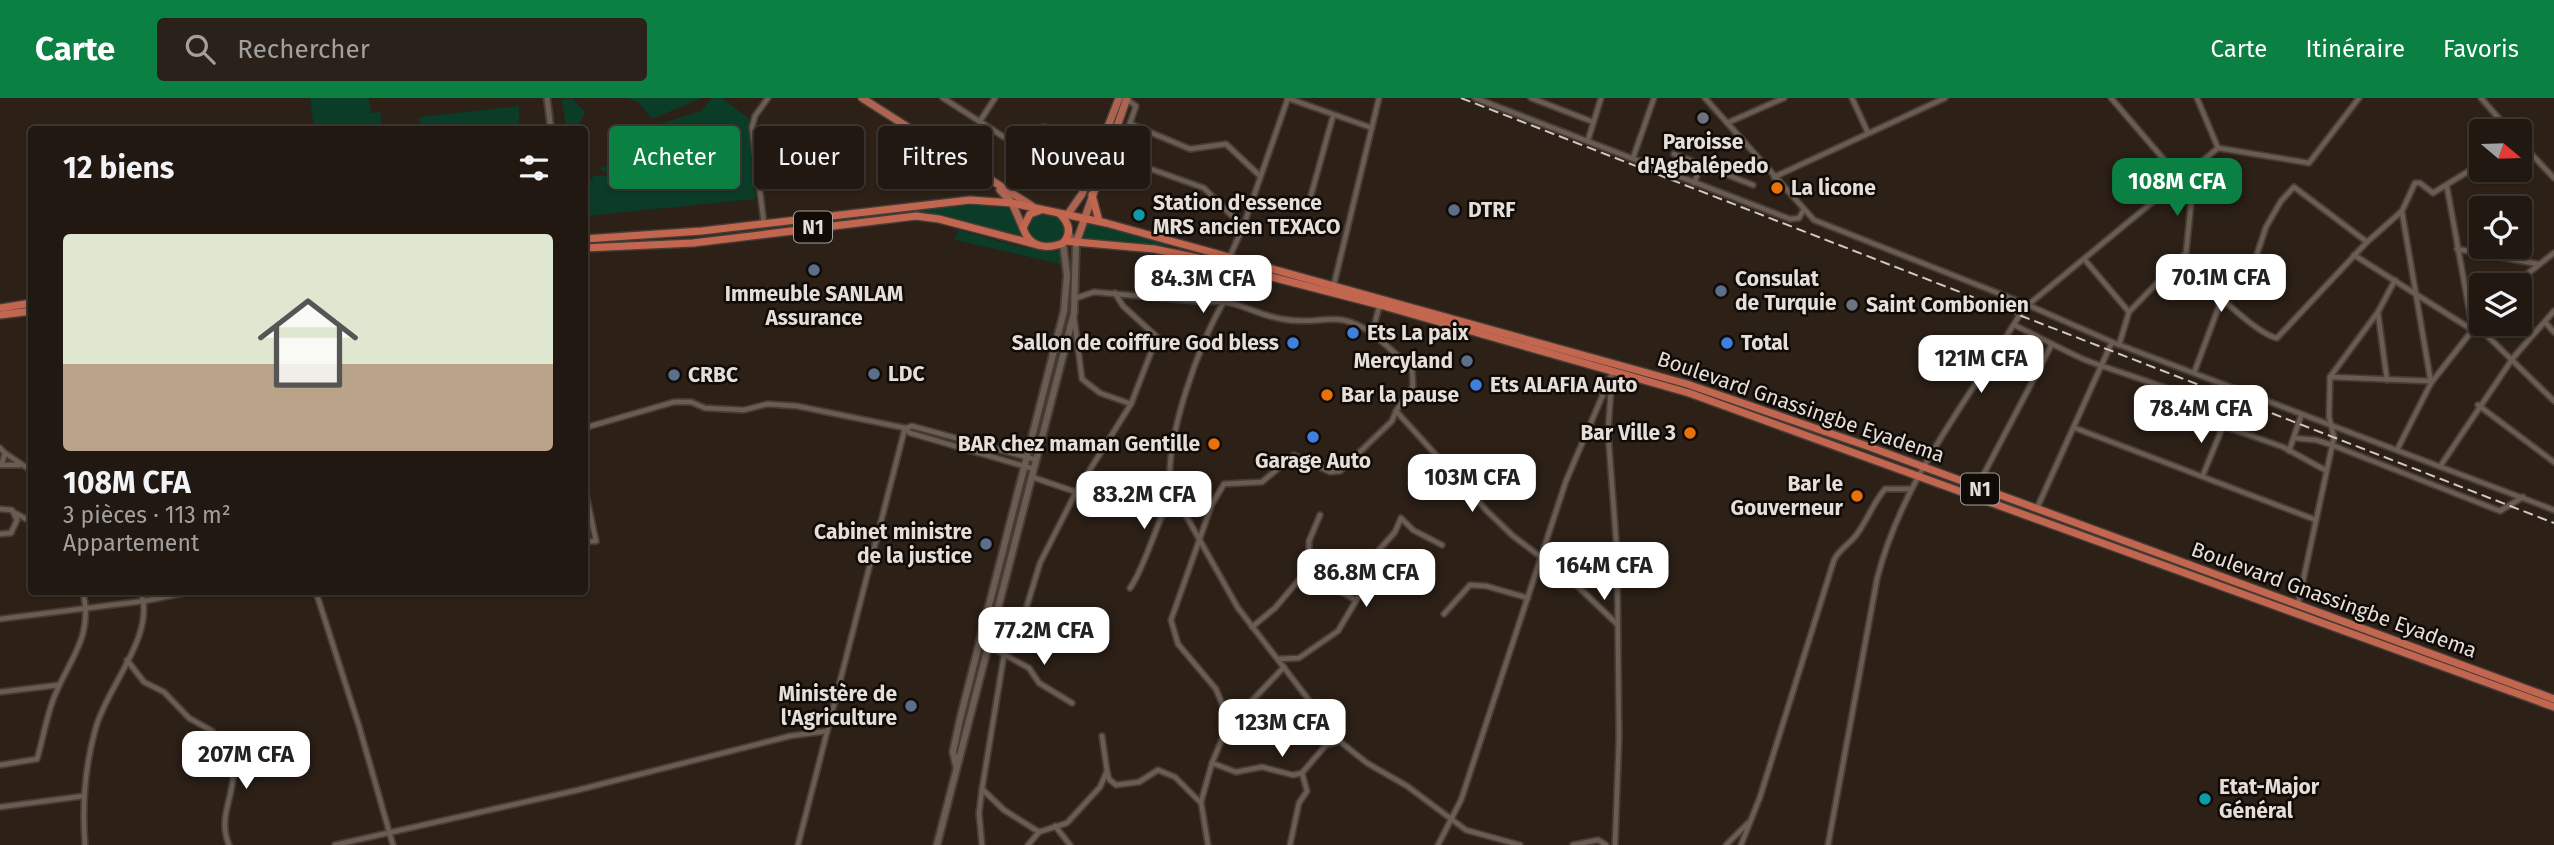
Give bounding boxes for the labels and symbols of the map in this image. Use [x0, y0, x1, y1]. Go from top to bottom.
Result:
marker: Paroisse d'Agbalépedo [1695, 110, 1711, 126]
north arrow [2469, 119, 2532, 182]
place label: Paroisse d'Agbalépedo [1637, 129, 1769, 179]
pin: 108M CFA [2105, 158, 2249, 218]
place label: La licone [1791, 175, 1876, 201]
marker: La licone [1769, 180, 1785, 196]
place label: Station d'essence MRS ancien TEXACO [1153, 190, 1341, 240]
place label: DTRF [1468, 197, 1516, 223]
marker: DTRF [1446, 202, 1462, 218]
marker: Station d'essence MRS ancien TEXACO [1131, 207, 1147, 223]
road number: N1 [794, 211, 832, 242]
pin: 70.1M CFA [2141, 254, 2301, 314]
pin: 84.3M CFA [1123, 256, 1283, 315]
marker: Immeuble SANLAM Assurance [806, 262, 822, 278]
place label: Consulat de Turquie [1735, 266, 1837, 316]
place label: Immeuble SANLAM Assurance [725, 281, 903, 331]
marker: Consulat de Turquie [1713, 283, 1729, 299]
place label: Saint Combonien [1866, 292, 2029, 318]
marker: Saint Combonien [1844, 297, 1860, 313]
place label: Ets La paix [1367, 320, 1469, 346]
marker: Ets La paix [1345, 325, 1361, 341]
place label: Sallon de coiffure God bless [1012, 330, 1279, 356]
place label: Total [1741, 330, 1790, 356]
marker: Sallon de coiffure God bless [1285, 335, 1301, 351]
marker: Total [1719, 335, 1735, 351]
pin: 121M CFA [1909, 336, 2053, 395]
street label: Boulevard Gnassingbe Eyadema [1654, 346, 1948, 468]
place label: Mercyland [1354, 348, 1453, 374]
marker: Mercyland [1459, 353, 1475, 369]
place label: LDC [888, 361, 925, 387]
place label: CRBC [688, 362, 738, 388]
marker: LDC [866, 366, 882, 382]
marker: CRBC [666, 367, 682, 383]
place label: Ets ALAFIA Auto [1490, 372, 1638, 398]
marker: Ets ALAFIA Auto [1468, 377, 1484, 393]
place label: Bar la pause [1341, 382, 1459, 408]
pin: 78.4M CFA [2121, 386, 2281, 445]
marker: Bar la pause [1319, 387, 1335, 403]
place label: Bar Ville 3 [1580, 420, 1676, 446]
marker: Bar Ville 3 [1682, 425, 1698, 441]
marker: Garage Auto [1305, 429, 1321, 445]
place label: BAR chez maman Gentille [958, 431, 1200, 457]
marker: BAR chez maman Gentille [1206, 436, 1222, 452]
place label: Garage Auto [1255, 448, 1371, 474]
pin: 103M CFA [1400, 454, 1544, 514]
place label: Bar le Gouverneur [1730, 471, 1844, 521]
pin: 83.2M CFA [1064, 472, 1224, 531]
road number: N1 [1961, 474, 1999, 504]
marker: Bar le Gouverneur [1849, 488, 1865, 504]
place label: Cabinet ministre de la justice [814, 519, 972, 569]
marker: Cabinet ministre de la justice [978, 536, 994, 552]
street label: Boulevard Gnassingbe Eyadema [2188, 536, 2480, 664]
pin: 164M CFA [1532, 542, 1676, 602]
pin: 86.8M CFA [1286, 550, 1446, 609]
pin: 77.2M CFA [964, 608, 1124, 667]
place label: Ministère de l'Agriculture [779, 681, 897, 731]
marker: Ministère de l'Agriculture [903, 698, 919, 714]
pin: 123M CFA [1210, 700, 1354, 759]
pin: 207M CFA [174, 732, 318, 791]
place label: Etat-Major Général [2219, 774, 2320, 824]
marker: Etat-Major Général [2197, 791, 2213, 807]

